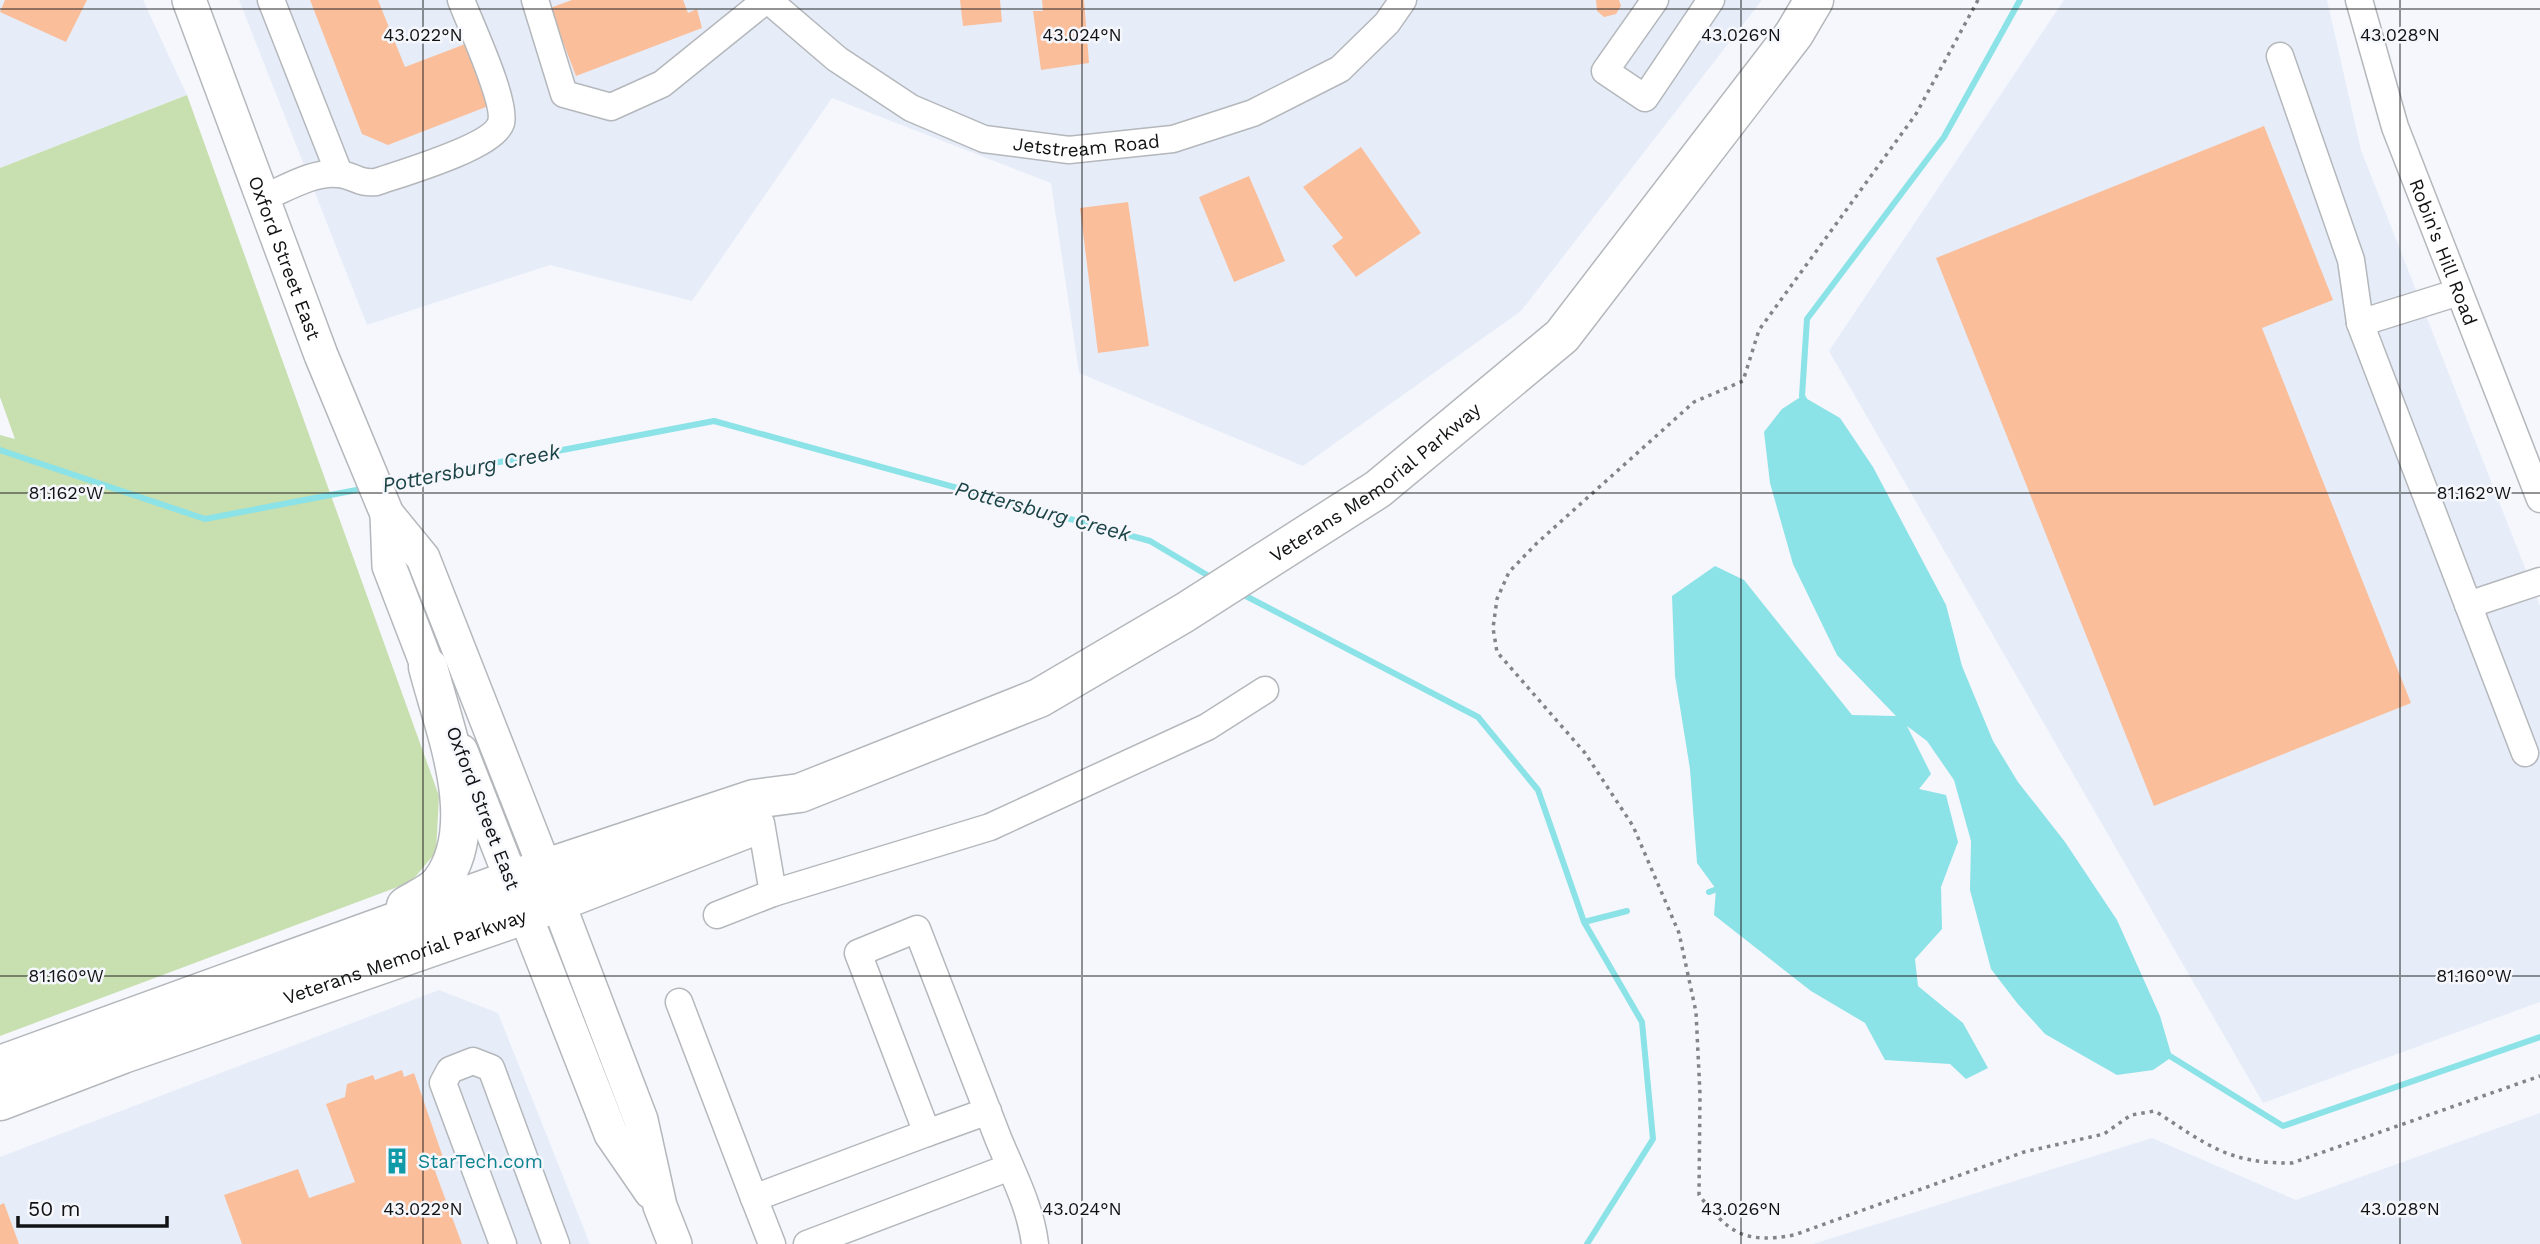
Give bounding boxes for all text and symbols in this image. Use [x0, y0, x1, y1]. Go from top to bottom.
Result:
text: 43.022°N [383, 24, 463, 45]
text: 43.024°N [1042, 24, 1122, 45]
text: 43.026°N [1701, 24, 1781, 45]
text: 43.028°N [2360, 24, 2440, 45]
street label: Jetstream Road [1012, 129, 1161, 162]
street label: Oxford Street East [244, 173, 326, 343]
street label: Robin's Hill Road [2405, 175, 2483, 329]
street label: Veterans Memorial Parkway [1265, 397, 1485, 567]
water label: Pottersburg Creek [380, 438, 563, 498]
water label: Pottersburg Creek [952, 476, 1134, 547]
text: 81.162°W [29, 482, 103, 503]
text: 81.162°W [2437, 482, 2511, 503]
street label: Oxford Street East [441, 723, 525, 893]
street label: Veterans Memorial Parkway [280, 903, 530, 1009]
text: 81.160°W [28, 965, 104, 986]
text: 81.160°W [2436, 965, 2512, 986]
building icon: StarTech.com [382, 1146, 412, 1176]
place label: StarTech.com [418, 1150, 543, 1173]
scale bar [18, 1184, 166, 1228]
text: 50 m [28, 1196, 80, 1221]
text: 43.022°N [383, 1198, 463, 1219]
text: 43.024°N [1042, 1198, 1122, 1219]
text: 43.026°N [1701, 1198, 1781, 1219]
text: 43.028°N [2360, 1198, 2440, 1219]

